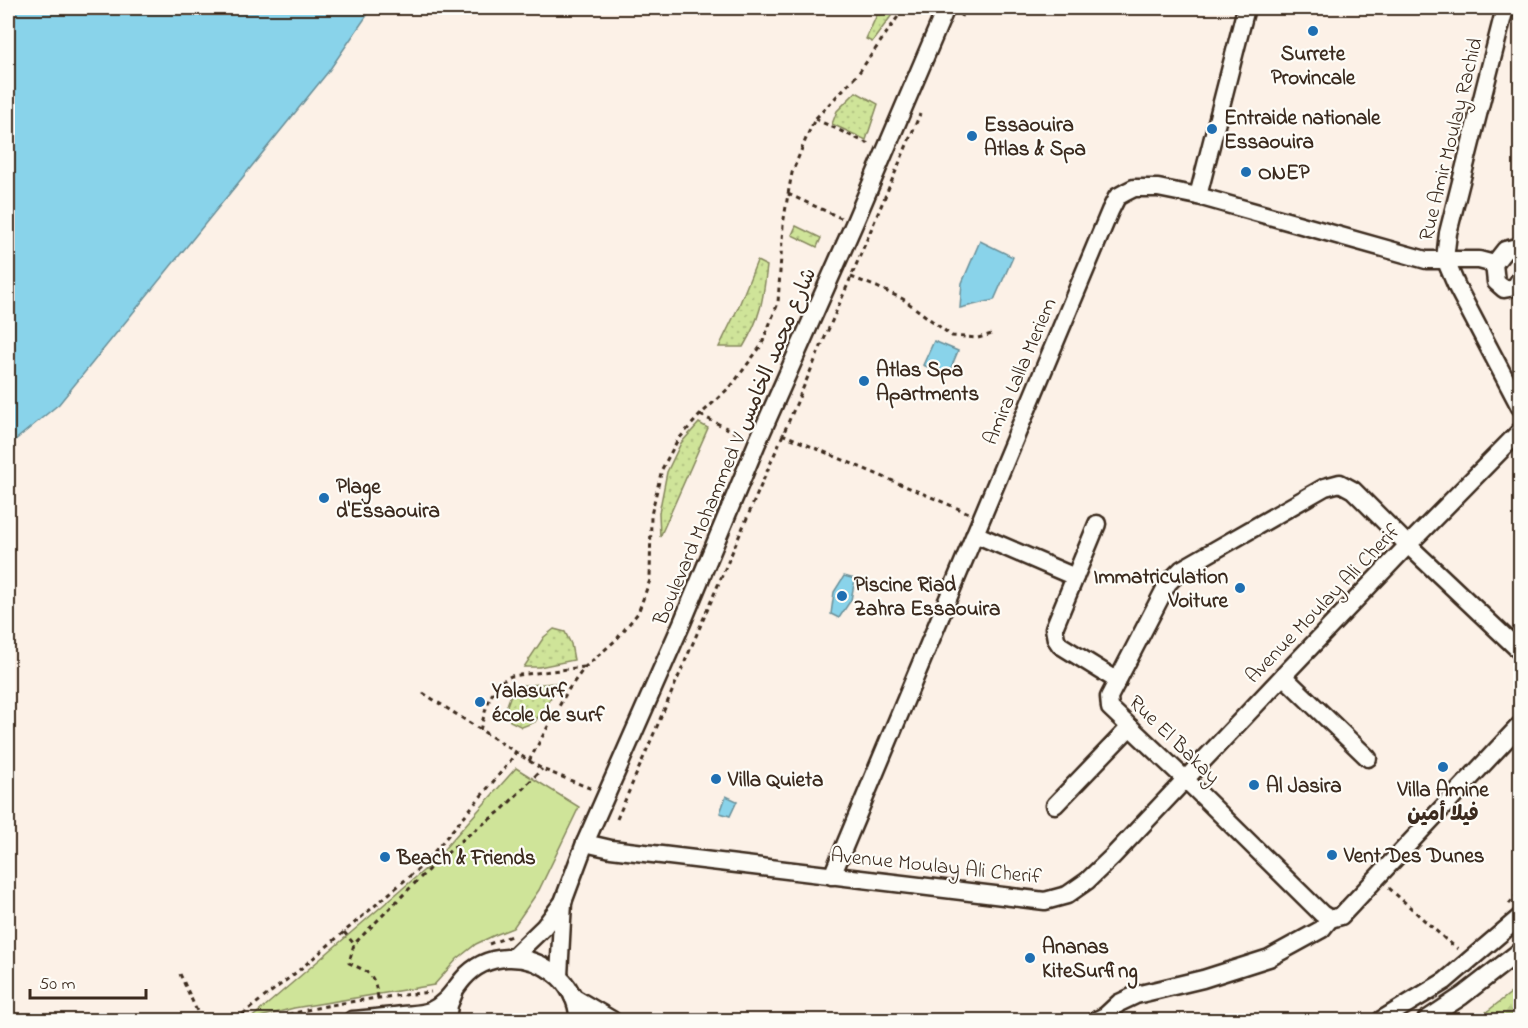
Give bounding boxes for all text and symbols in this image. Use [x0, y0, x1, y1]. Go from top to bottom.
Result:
marker: Surrete Provincale [1306, 24, 1320, 38]
street label: Rue Amir Moulay Rachid [1412, 35, 1494, 245]
place label: Surrete Provincale [1271, 40, 1356, 94]
place label: Entraide nationale Essaouira [1224, 104, 1381, 158]
place label: Essaouira Atlas & Spa [984, 111, 1086, 165]
marker: Entraide nationale Essaouira [1205, 122, 1219, 136]
marker: Essaouira Atlas & Spa [965, 129, 979, 143]
place label: ONEP [1258, 159, 1310, 189]
marker: ONEP [1239, 165, 1253, 179]
street label: Boulevard Mohammed V شارع محمد الخامس [646, 263, 825, 631]
street label: Amira Lalla Meriem [976, 294, 1065, 450]
place label: Atlas Spa Apartments [876, 356, 979, 410]
marker: Atlas Spa Apartments [857, 374, 871, 388]
place label: Plage d'Essaouira [336, 473, 440, 527]
marker: Plage d'Essaouira [317, 491, 331, 505]
street label: Avenue Moulay Ali Cherif [1239, 518, 1409, 692]
place label: Immatriculation Voiture [1094, 563, 1229, 617]
place label: Piscine Riad Zahra Essaouira [854, 571, 1000, 625]
marker: Immatriculation Voiture [1233, 581, 1247, 595]
marker: Piscine Riad Zahra Essaouira [835, 589, 849, 603]
place label: Yalasurf école de surf [491, 677, 606, 731]
street label: Rue El Bakay [1120, 689, 1226, 793]
marker: Yalasurf école de surf [473, 695, 487, 709]
marker: Villa Amine فيلا أمين [1436, 760, 1450, 774]
place label: Villa Quieta [727, 766, 823, 796]
marker: Villa Quieta [709, 772, 723, 786]
place label: Al Jasira [1266, 772, 1342, 802]
place label: Villa Amine فيلا أمين [1396, 776, 1489, 830]
marker: Al Jasira [1247, 778, 1261, 792]
street label: Avenue Moulay Ali Cherif [829, 841, 1043, 895]
place label: Vent Des Dunes [1343, 842, 1485, 872]
place label: Beach & Friends [396, 844, 536, 874]
marker: Vent Des Dunes [1325, 848, 1339, 862]
marker: Beach & Friends [378, 850, 392, 864]
place label: Ananas KiteSurfing [1042, 933, 1138, 989]
marker: Ananas KiteSurfing [1023, 951, 1037, 965]
scale bar [30, 962, 146, 1000]
text: 50 m [39, 972, 76, 998]

